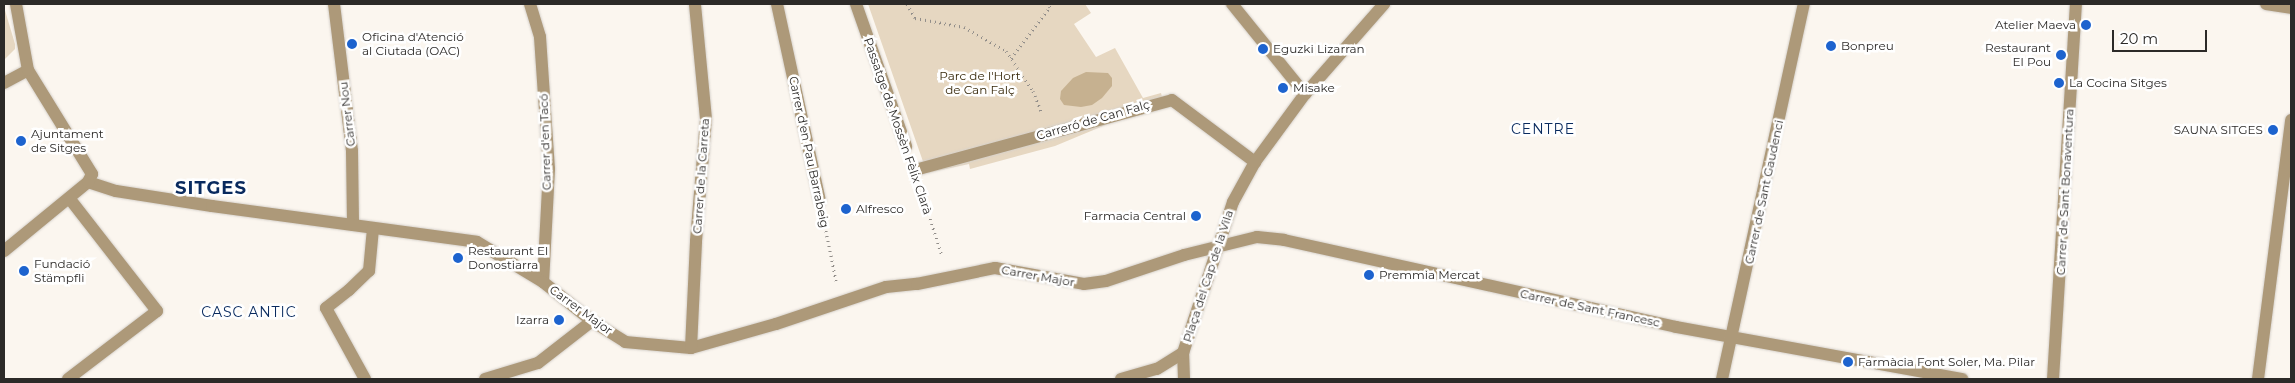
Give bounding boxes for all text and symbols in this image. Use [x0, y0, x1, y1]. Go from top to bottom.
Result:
place label: Atelier Maeva [1995, 18, 2076, 32]
marker: Atelier Maeva [2080, 19, 2092, 31]
scale bar [2115, 20, 2210, 52]
text: 20 m [2120, 29, 2158, 48]
place label: Oficina d'Atenció al Ciutada (OAC) [362, 30, 464, 58]
street label: Passatge de Mossèn Fèlix Clarà [861, 36, 935, 216]
marker: Oficina d'Atenció al Ciutada (OAC) [346, 38, 358, 50]
place label: Bonpreu [1841, 39, 1894, 53]
marker: Bonpreu [1825, 40, 1837, 52]
place label: Restaurant El Pou [1985, 41, 2051, 69]
place label: Eguzki Lizarran [1273, 42, 1365, 56]
marker: Eguzki Lizarran [1257, 43, 1269, 55]
marker: Restaurant El Pou [2055, 49, 2067, 61]
park label: Parc de l'Hort de Can Falç [939, 69, 1021, 97]
street label: Carrer d'en Pau Barrabeig [786, 75, 832, 229]
place label: La Cocina Sitges [2069, 76, 2167, 90]
marker: La Cocina Sitges [2053, 77, 2065, 89]
street label: Carrer Nou [336, 81, 358, 147]
place label: Misake [1293, 81, 1335, 95]
marker: Misake [1277, 82, 1289, 94]
street label: Carrer d'en Tacó [536, 93, 554, 191]
street label: Carreró de Can Falç [1035, 97, 1151, 143]
street label: Carrer de Sant Bonaventura [2053, 108, 2077, 276]
street label: Carrer de la Carreta [690, 118, 712, 234]
street label: Carrer de Sant Gaudenci [1742, 119, 1786, 265]
district label: CENTRE [1510, 121, 1576, 137]
place label: SAUNA SITGES [2174, 123, 2263, 137]
marker: SAUNA SITGES [2267, 124, 2279, 136]
place label: Ajuntament de Sitges [31, 127, 104, 155]
marker: Ajuntament de Sitges [15, 135, 27, 147]
district label: SITGES [174, 177, 248, 199]
place label: Alfresco [856, 202, 904, 216]
marker: Alfresco [840, 203, 852, 215]
street label: Plaça del Cap de la Vila [1180, 208, 1236, 344]
place label: Farmacia Central [1084, 209, 1186, 223]
marker: Farmacia Central [1190, 210, 1202, 222]
place label: Restaurant El Donostiarra [468, 244, 548, 272]
marker: Restaurant El Donostiarra [452, 252, 464, 264]
place label: Fundació Stämpfli [34, 257, 90, 285]
street label: Carrer Major [1000, 262, 1076, 290]
marker: Fundació Stämpfli [18, 265, 30, 277]
place label: Premmia Mercat [1379, 268, 1480, 282]
marker: Premmia Mercat [1363, 269, 1375, 281]
street label: Carrer Major [547, 282, 615, 338]
street label: Carrer de Sant Francesc [1519, 286, 1661, 330]
district label: CASC ANTIC [200, 304, 298, 320]
place label: Izarra [516, 313, 549, 327]
marker: Izarra [553, 314, 565, 326]
place label: Farmàcia Font Soler, Ma. Pilar [1858, 355, 2035, 369]
marker: Farmàcia Font Soler, Ma. Pilar [1842, 356, 1854, 368]

